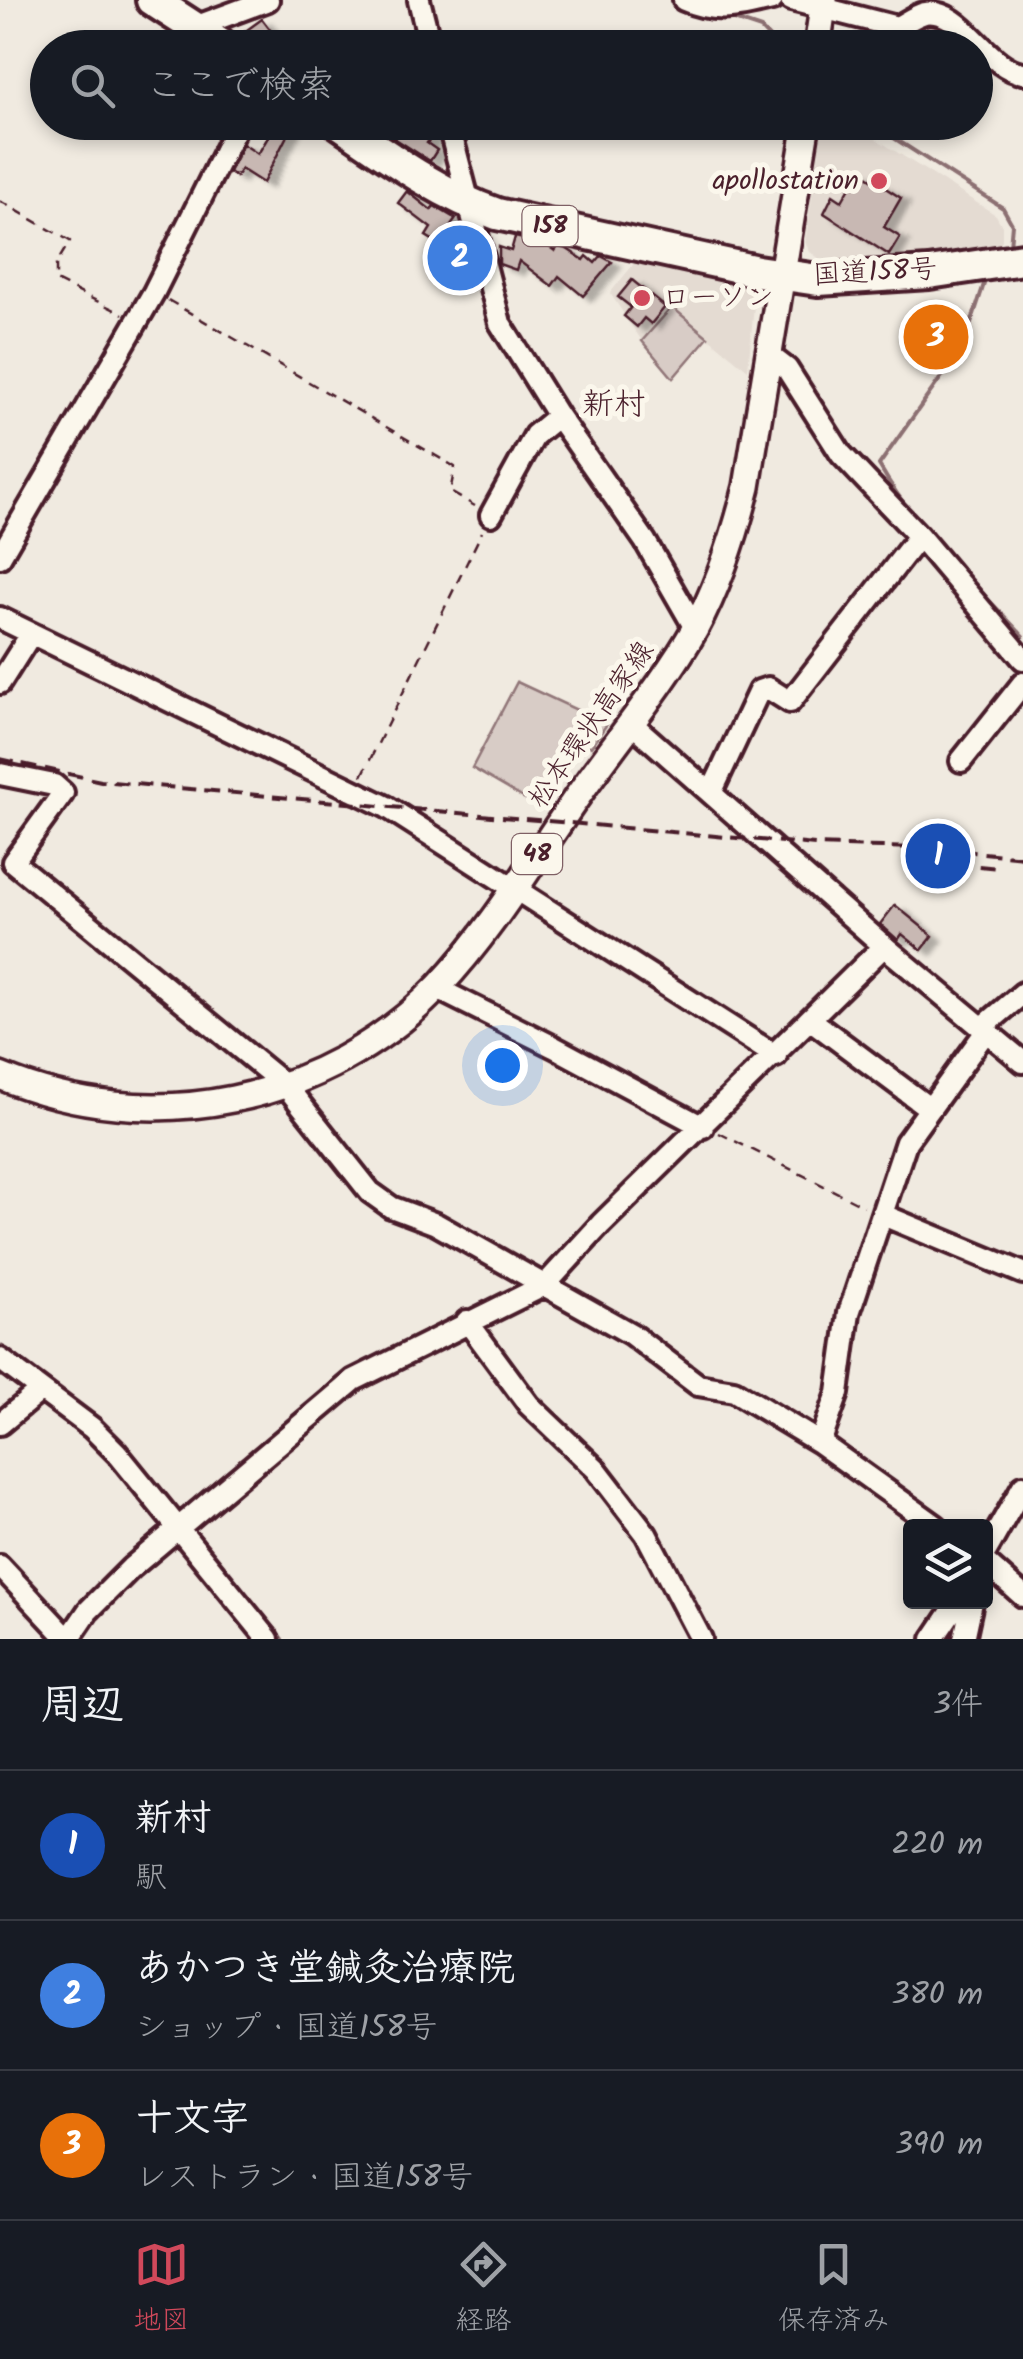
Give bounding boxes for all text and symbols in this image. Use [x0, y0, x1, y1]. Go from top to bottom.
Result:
search box [30, 30, 993, 140]
text: ここで検索 [145, 57, 335, 117]
icon: search [65, 58, 120, 113]
place label: apollostation [712, 159, 859, 204]
marker: apollostation [868, 170, 890, 192]
road number: 158 [522, 206, 578, 246]
pin: 2 [428, 220, 492, 296]
street label: 国道158号 [812, 247, 938, 299]
place label: ローソン [662, 276, 774, 321]
marker: ローソン [631, 287, 653, 309]
pin: 3 [904, 300, 968, 374]
district label: 新村 [582, 380, 646, 431]
street label: 松本環状高家線 [517, 632, 667, 818]
pin: 1 [906, 818, 970, 894]
road number: 48 [512, 834, 562, 874]
your location [477, 1040, 528, 1091]
map controls [903, 1519, 993, 1609]
button: layers [903, 1519, 993, 1609]
text: 周辺 [40, 1673, 124, 1740]
text: 3件 [933, 1680, 983, 1731]
text: 新村 [135, 1790, 211, 1850]
text: 1 [68, 1820, 77, 1871]
text: 220 m [892, 1820, 983, 1871]
text: 駅 [135, 1853, 167, 1904]
text: あかつき堂鍼灸治療院 [135, 1940, 515, 2000]
text: 2 [63, 1970, 82, 2021]
text: 380 m [891, 1970, 983, 2021]
text: ショップ · 国道158号 [135, 2003, 437, 2054]
text: 十文字 [135, 2090, 249, 2150]
text: 3 [64, 2120, 81, 2171]
text: 390 m [895, 2120, 983, 2171]
text: レストラン · 国道158号 [135, 2153, 473, 2204]
tab: 地図 [133, 2237, 189, 2344]
tab: 経路 [455, 2237, 512, 2344]
tab: 保存済み [778, 2237, 890, 2344]

